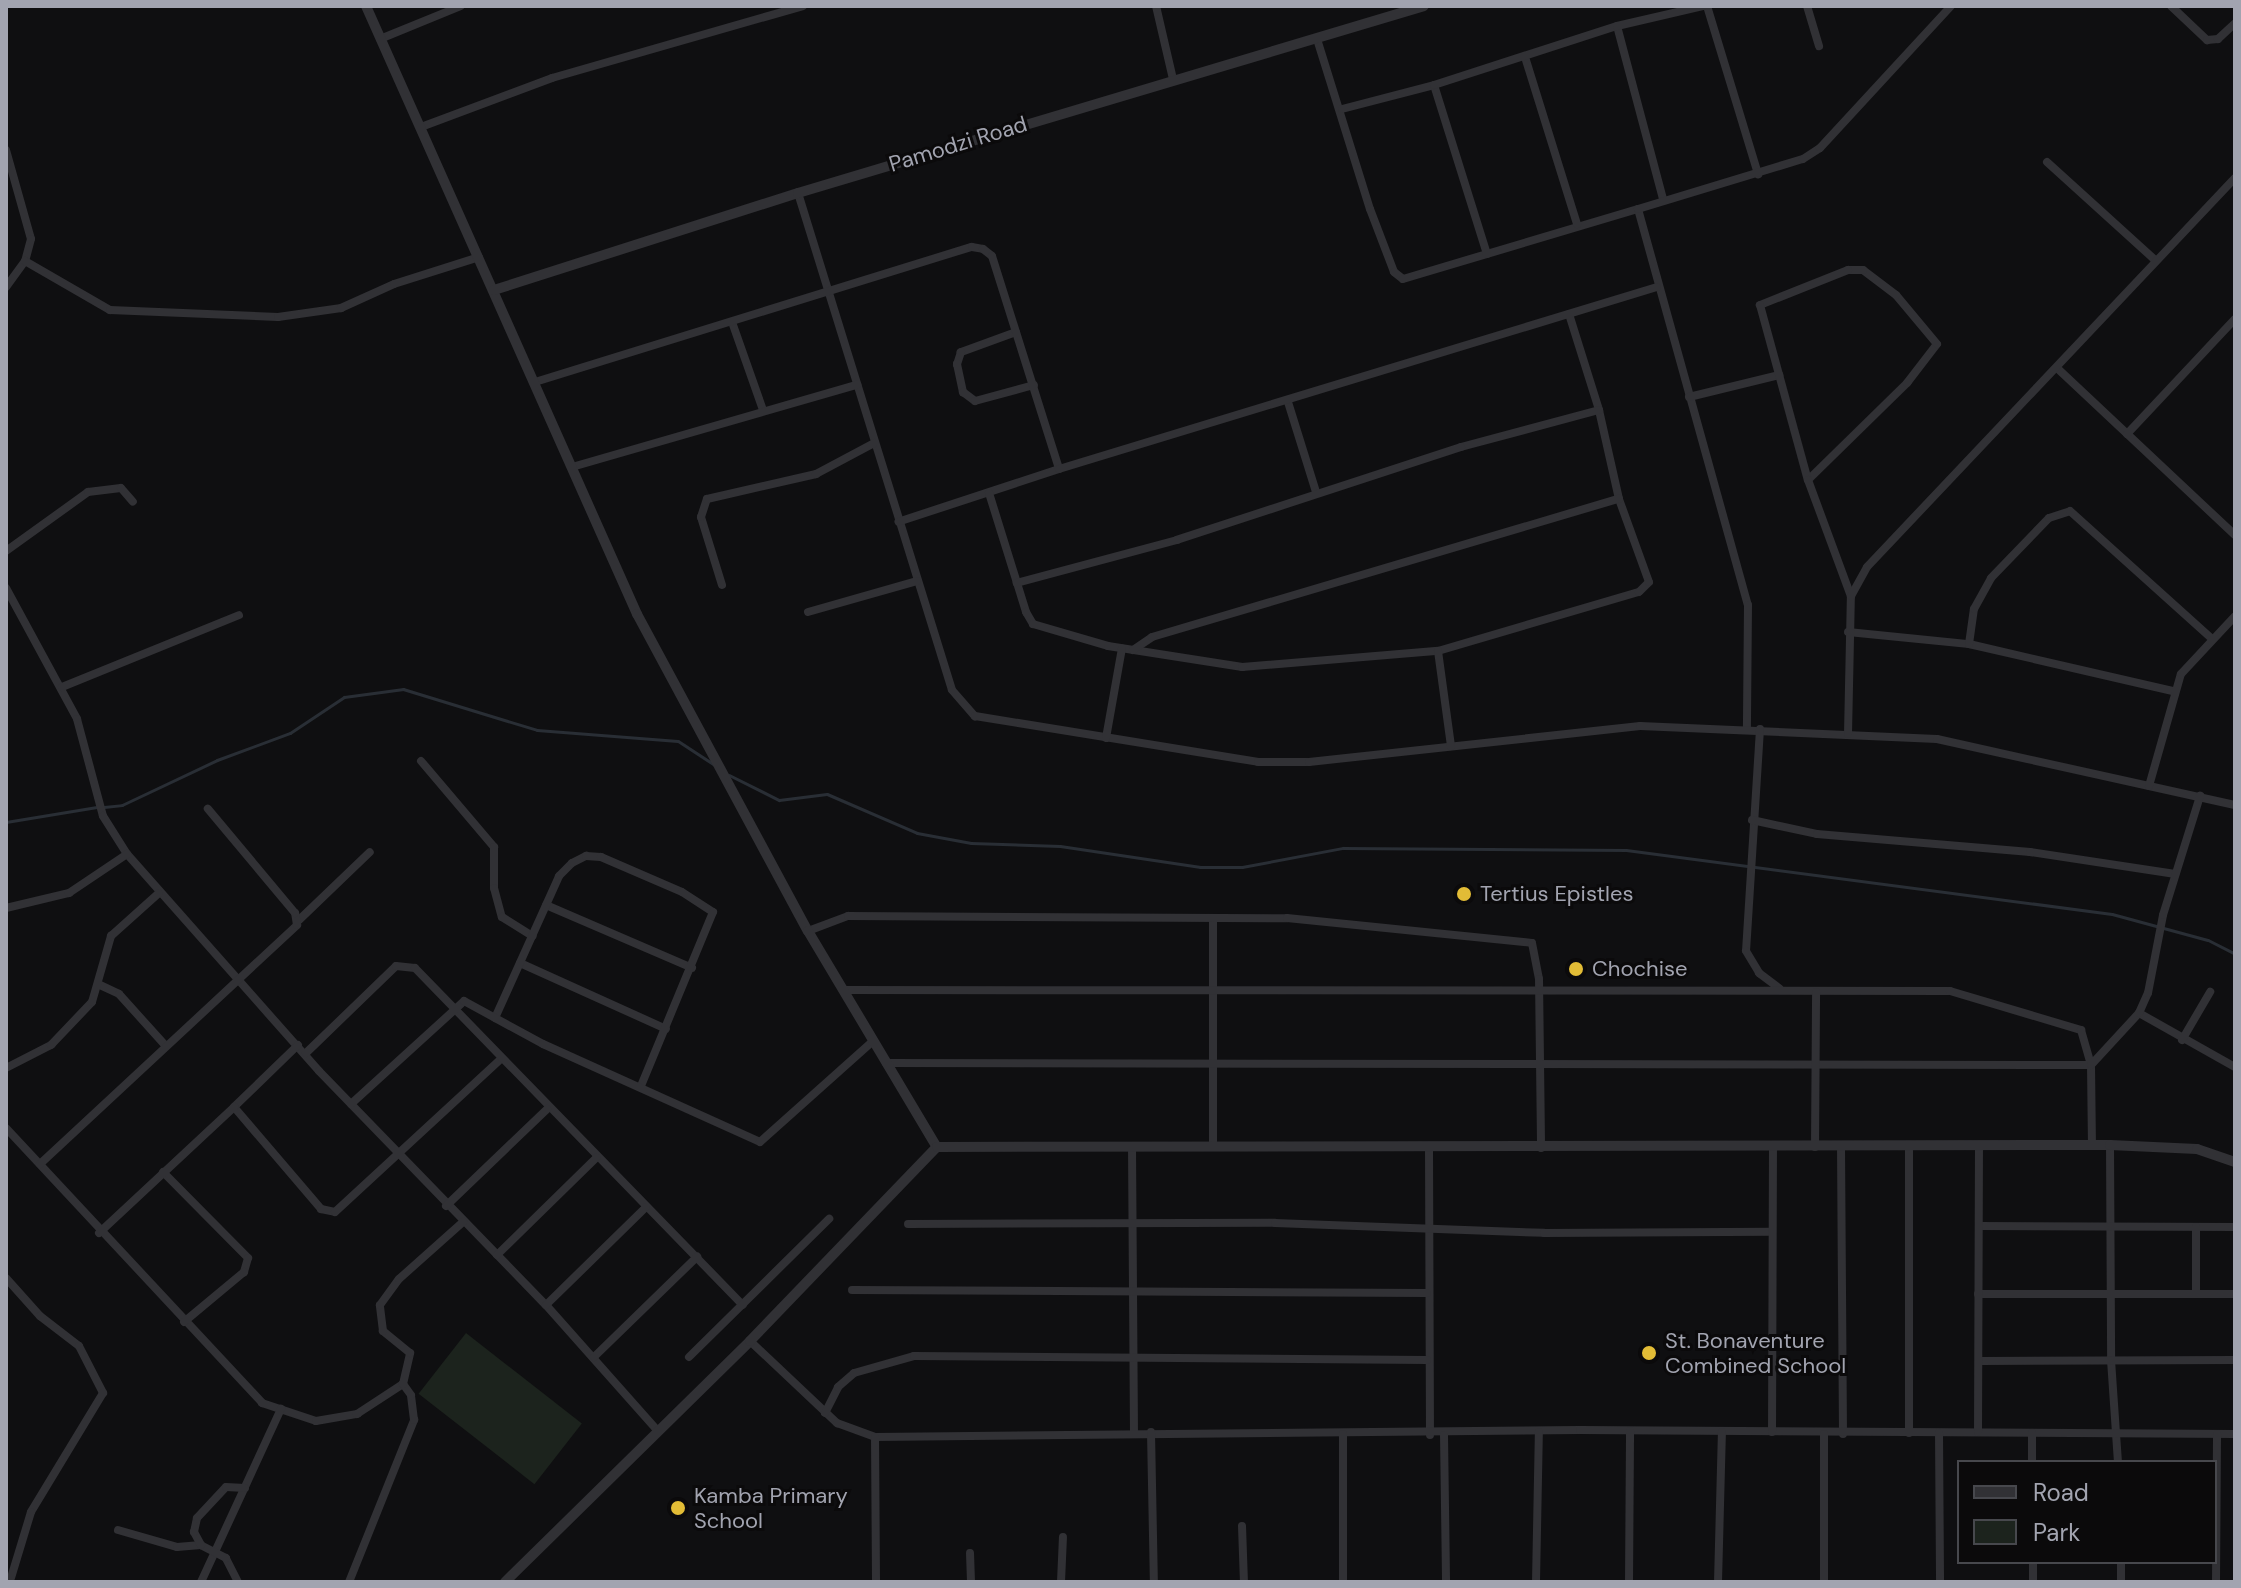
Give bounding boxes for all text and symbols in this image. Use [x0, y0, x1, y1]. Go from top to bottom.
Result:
street label: Pamodzi Road [886, 110, 1030, 178]
place label: Tertius Epistles [1480, 881, 1634, 907]
marker: Tertius Epistles [1455, 885, 1473, 903]
place label: Chochise [1592, 956, 1688, 982]
marker: Chochise [1567, 960, 1585, 978]
place label: St. Bonaventure Combined School [1665, 1327, 1846, 1378]
marker: St. Bonaventure Combined School [1640, 1344, 1658, 1362]
legend [1957, 1460, 2217, 1564]
text: Road [2033, 1477, 2089, 1508]
place label: Kamba Primary School [694, 1482, 848, 1534]
marker: Kamba Primary School [669, 1499, 687, 1517]
text: Park [2033, 1517, 2080, 1548]

